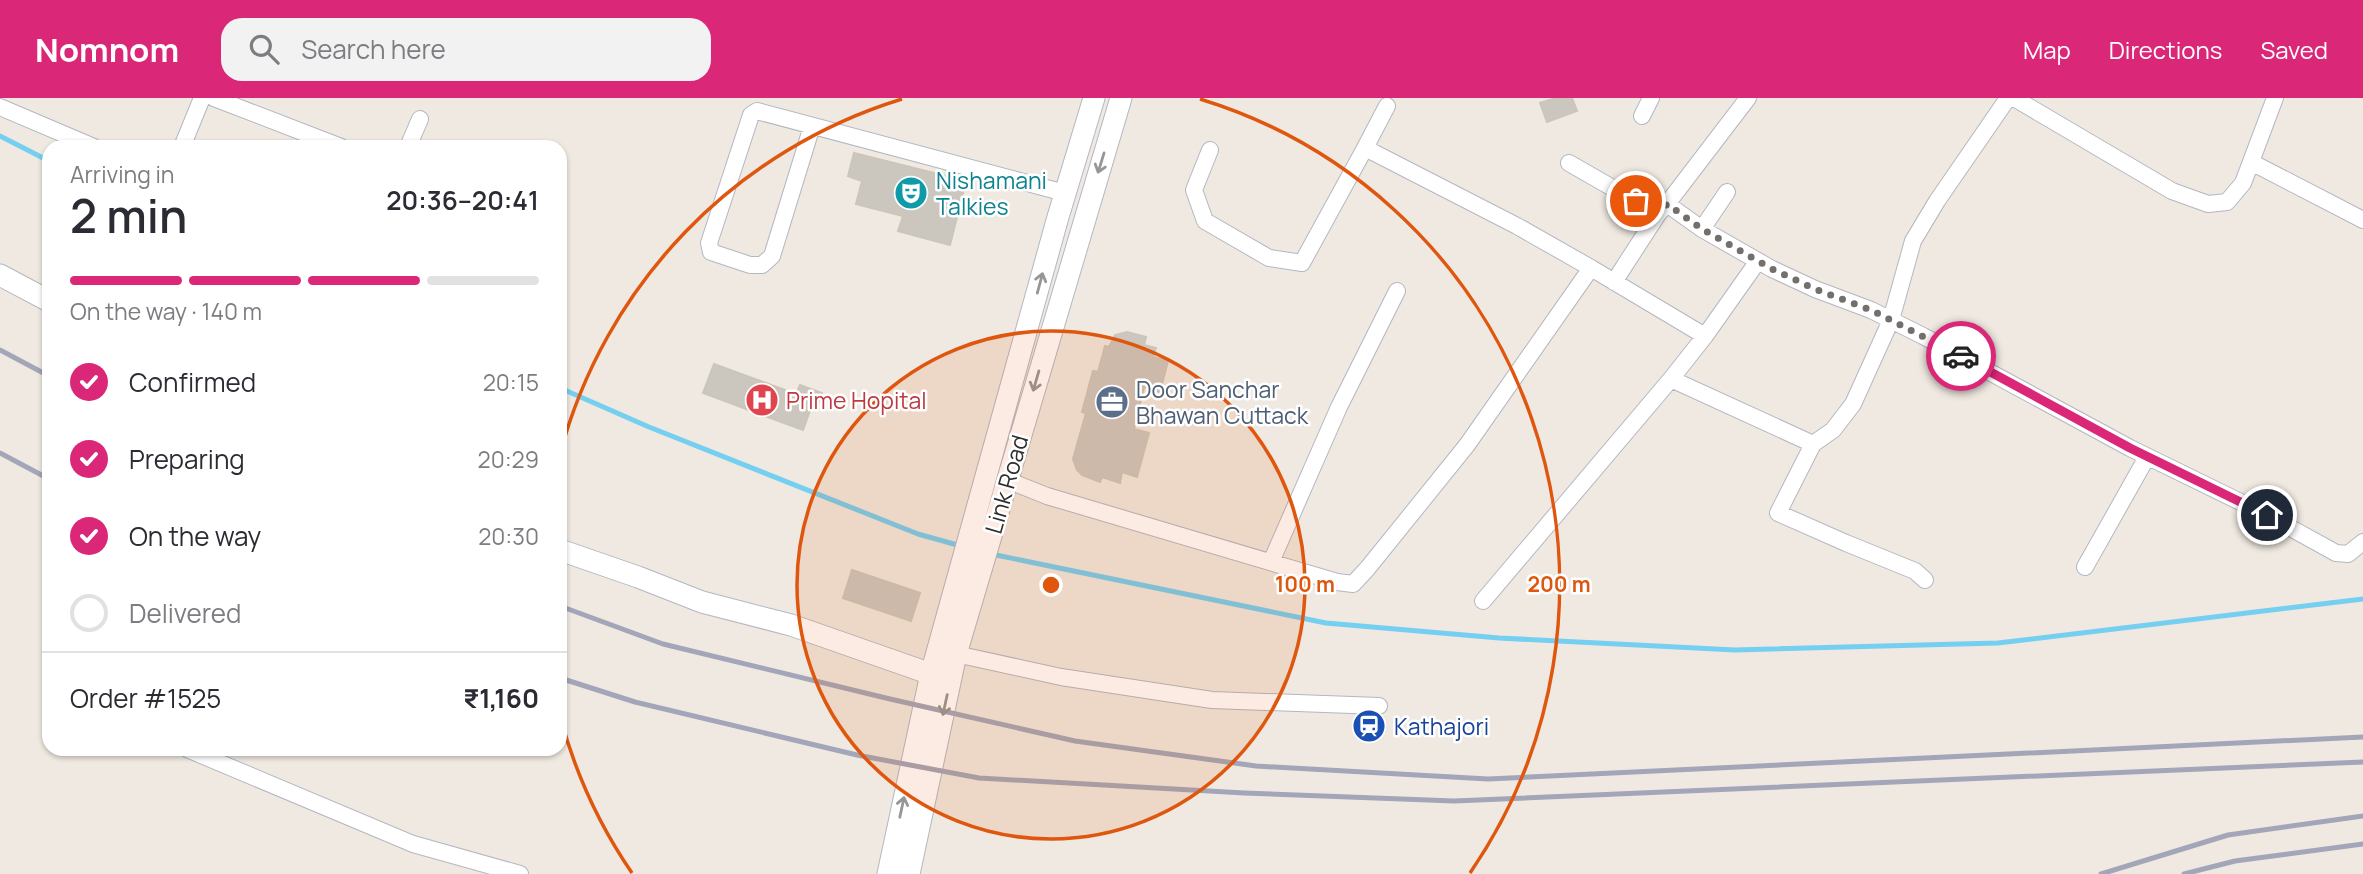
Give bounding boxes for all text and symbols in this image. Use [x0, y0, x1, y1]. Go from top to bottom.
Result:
search box [221, 18, 711, 81]
text: Nomnom [35, 27, 179, 72]
icon: search [245, 30, 283, 68]
text: Search here [301, 31, 446, 67]
text: Map [2023, 33, 2071, 66]
text: Directions [2109, 33, 2222, 66]
text: Saved [2260, 33, 2328, 66]
one-way arrow [1094, 152, 1107, 174]
text: Arriving in [70, 158, 175, 190]
place label: Nishamani Talkies [936, 164, 1047, 222]
pin [1606, 171, 1666, 231]
theatre icon: Nishamani Talkies [892, 174, 930, 212]
text: 20:36–20:41 [386, 182, 539, 218]
icon: bag [1617, 182, 1655, 220]
text: 2 min [70, 184, 187, 247]
one-way arrow [1034, 272, 1047, 294]
text: On the way · 140 m [70, 295, 262, 327]
courier [1926, 321, 1996, 391]
icon: car [1942, 337, 1980, 375]
icon: check [70, 363, 108, 401]
text: Confirmed [129, 364, 256, 400]
text: 20:15 [483, 366, 539, 398]
one-way arrow [1028, 370, 1041, 392]
place label: Door Sanchar Bhawan Cuttack [1136, 373, 1309, 431]
hospital icon: Prime Hopital [743, 381, 781, 419]
office icon: Door Sanchar Bhawan Cuttack [1093, 383, 1131, 421]
place label: Prime Hopital [786, 384, 927, 416]
street label: Link Road [977, 431, 1035, 537]
icon: check [70, 440, 108, 478]
text: Preparing [129, 441, 245, 477]
text: 20:29 [478, 443, 539, 475]
pin [2237, 485, 2297, 545]
icon: home [2248, 496, 2286, 534]
icon: check [70, 517, 108, 555]
text: On the way [129, 518, 261, 554]
text: 20:30 [478, 520, 539, 552]
text: 100 m [1275, 570, 1335, 598]
text: 200 m [1527, 570, 1591, 598]
centre of rings [1039, 573, 1063, 597]
text: Delivered [129, 595, 241, 631]
text: Order #1525 [70, 680, 221, 716]
text: ₹1,160 [463, 680, 539, 716]
one-way arrow [937, 693, 951, 716]
station icon: Kathajori [1350, 707, 1388, 745]
place label: Kathajori [1394, 710, 1489, 742]
one-way arrow [896, 796, 910, 819]

